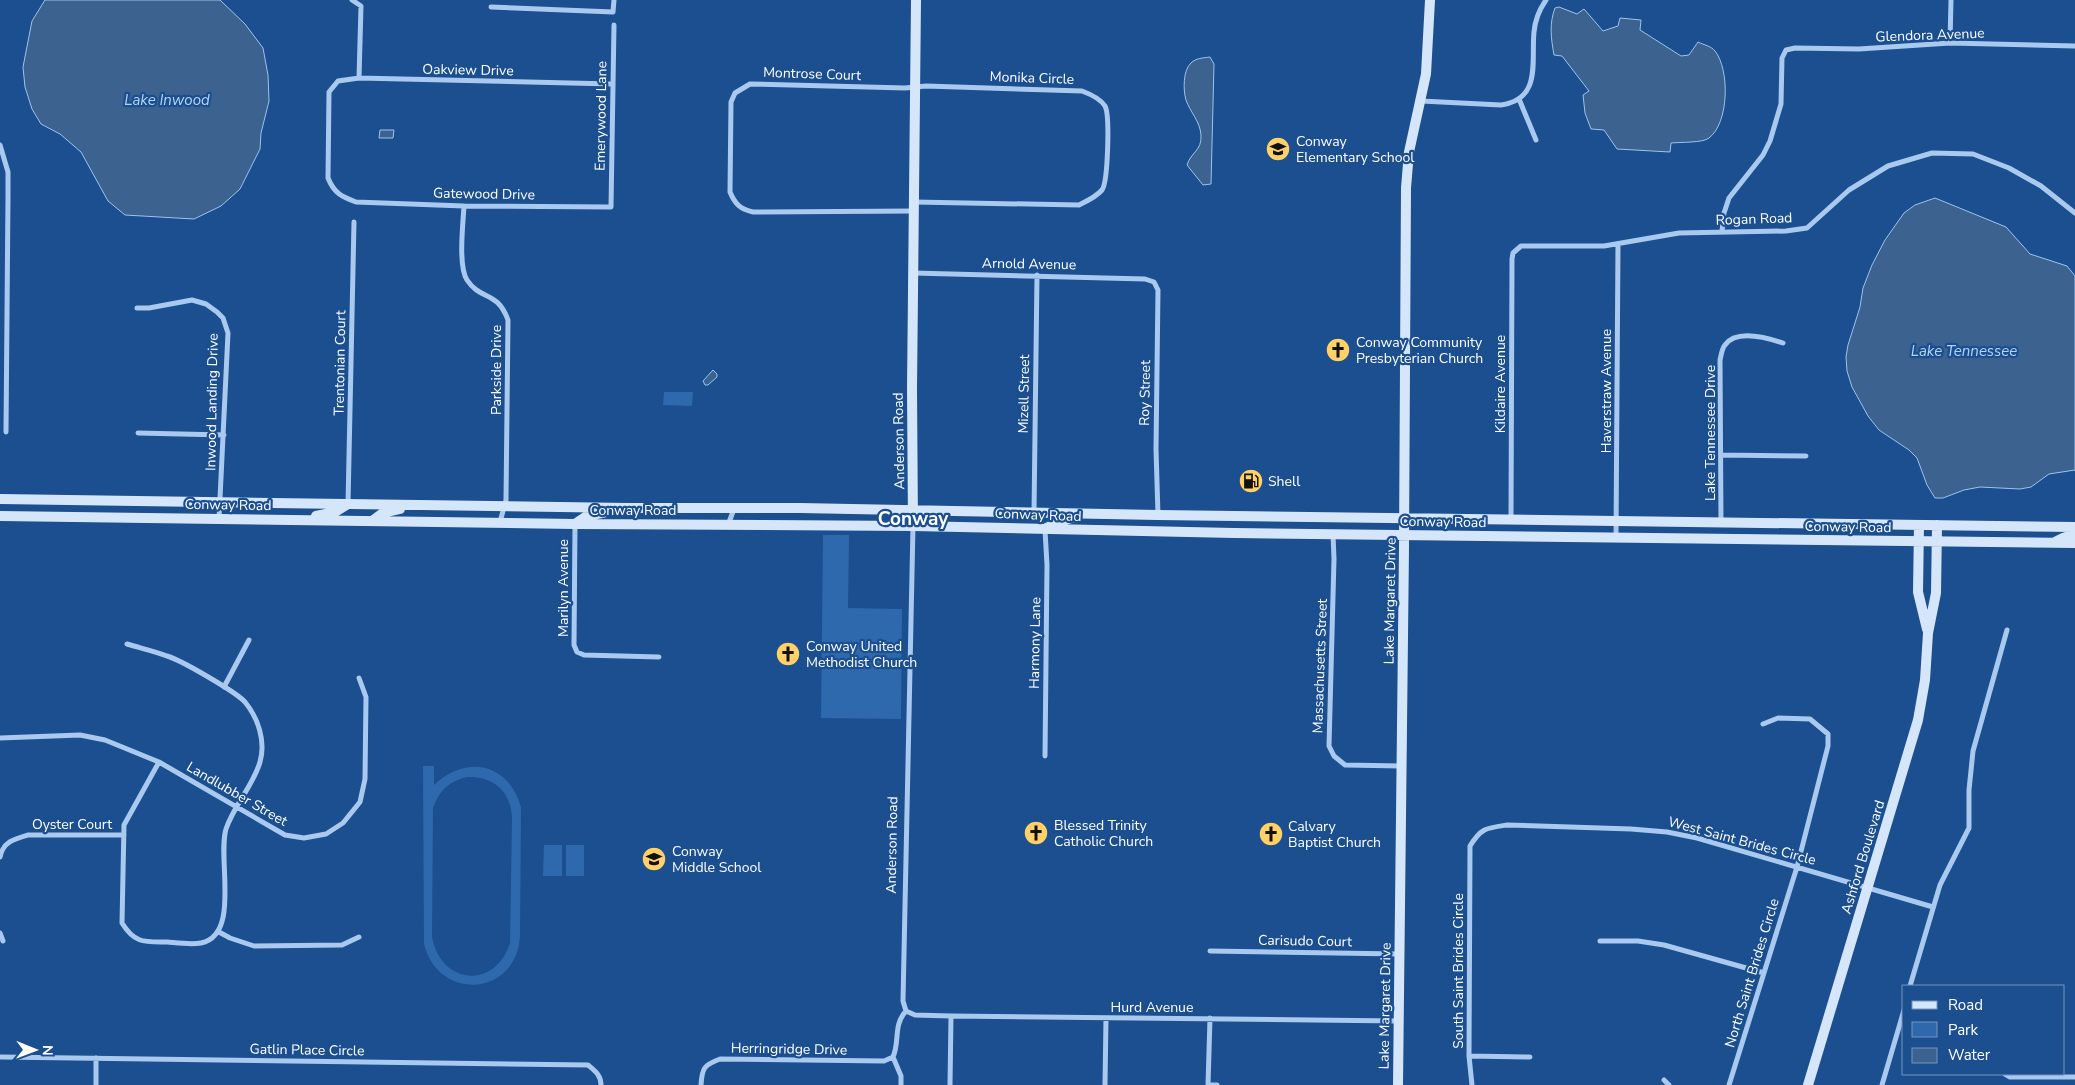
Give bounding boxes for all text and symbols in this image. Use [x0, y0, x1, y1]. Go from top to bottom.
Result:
street label: Glendora Avenue [1875, 24, 1985, 46]
street label: Oakview Drive [422, 60, 514, 80]
street label: Emerywood Lane [591, 61, 611, 171]
street label: Montrose Court [763, 63, 861, 85]
street label: Monika Circle [989, 67, 1075, 89]
water label: Lake Inwood [124, 90, 210, 110]
place label: Conway Elementary School [1296, 132, 1415, 167]
school or university icon: Conway Elementary School [1265, 136, 1291, 162]
street label: Gatewood Drive [433, 184, 535, 204]
street label: Rogan Road [1715, 208, 1793, 230]
street label: Arnold Avenue [982, 254, 1076, 274]
street label: Trentonian Court [330, 310, 350, 416]
street label: Parkside Drive [487, 325, 506, 415]
street label: Haverstraw Avenue [1597, 329, 1616, 453]
street label: Inwood Landing Drive [201, 333, 223, 471]
place label: Conway Community Presbyterian Church [1356, 333, 1483, 368]
street label: Kildaire Avenue [1491, 335, 1510, 433]
church icon: Conway Community Presbyterian Church [1325, 337, 1351, 363]
water label: Lake Tennessee [1911, 341, 2017, 361]
street label: Mizell Street [1014, 354, 1034, 434]
street label: Roy Street [1135, 360, 1155, 426]
street label: Lake Tennessee Drive [1701, 365, 1720, 501]
street label: Anderson Road [889, 392, 909, 490]
fuel station icon: Shell [1238, 468, 1264, 494]
place label: Shell [1268, 472, 1301, 491]
street label: Conway Road [184, 495, 272, 515]
street label: Conway Road [590, 501, 676, 520]
street label: Conway Road [994, 504, 1082, 526]
district label: Conway [878, 506, 949, 532]
street label: Conway Road [1399, 512, 1487, 532]
street label: Conway Road [1804, 517, 1892, 537]
street label: Lake Margaret Drive [1379, 537, 1401, 665]
street label: Marilyn Avenue [554, 539, 573, 637]
street label: Harmony Lane [1025, 597, 1045, 689]
street label: Massachusetts Street [1308, 598, 1332, 734]
place label: Conway United Methodist Church [806, 637, 917, 672]
church icon: Conway United Methodist Church [775, 641, 801, 667]
street label: Landlubber Street [183, 757, 291, 831]
street label: Anderson Road [882, 796, 902, 894]
street label: Ashford Boulevard [1837, 798, 1889, 916]
street label: West Saint Brides Circle [1666, 812, 1818, 870]
street label: Oyster Court [32, 815, 112, 834]
place label: Blessed Trinity Catholic Church [1054, 816, 1153, 851]
place label: Calvary Baptist Church [1288, 817, 1381, 852]
church icon: Blessed Trinity Catholic Church [1023, 820, 1049, 846]
church icon: Calvary Baptist Church [1258, 821, 1284, 847]
place label: Conway Middle School [672, 842, 762, 877]
school or university icon: Conway Middle School [641, 846, 667, 872]
street label: South Saint Brides Circle [1449, 893, 1468, 1049]
street label: North Saint Brides Circle [1720, 896, 1784, 1050]
street label: Carisudo Court [1258, 931, 1352, 951]
street label: Lake Margaret Drive [1374, 942, 1396, 1070]
legend [1902, 985, 2065, 1075]
text: Road [1948, 995, 1983, 1015]
street label: Hurd Avenue [1111, 998, 1193, 1017]
text: Park [1948, 1020, 1978, 1040]
north arrow [10, 1025, 60, 1075]
street label: Herringridge Drive [731, 1038, 847, 1060]
street label: Gatlin Place Circle [249, 1039, 365, 1061]
text: N [38, 1045, 57, 1056]
text: Water [1948, 1045, 1991, 1065]

